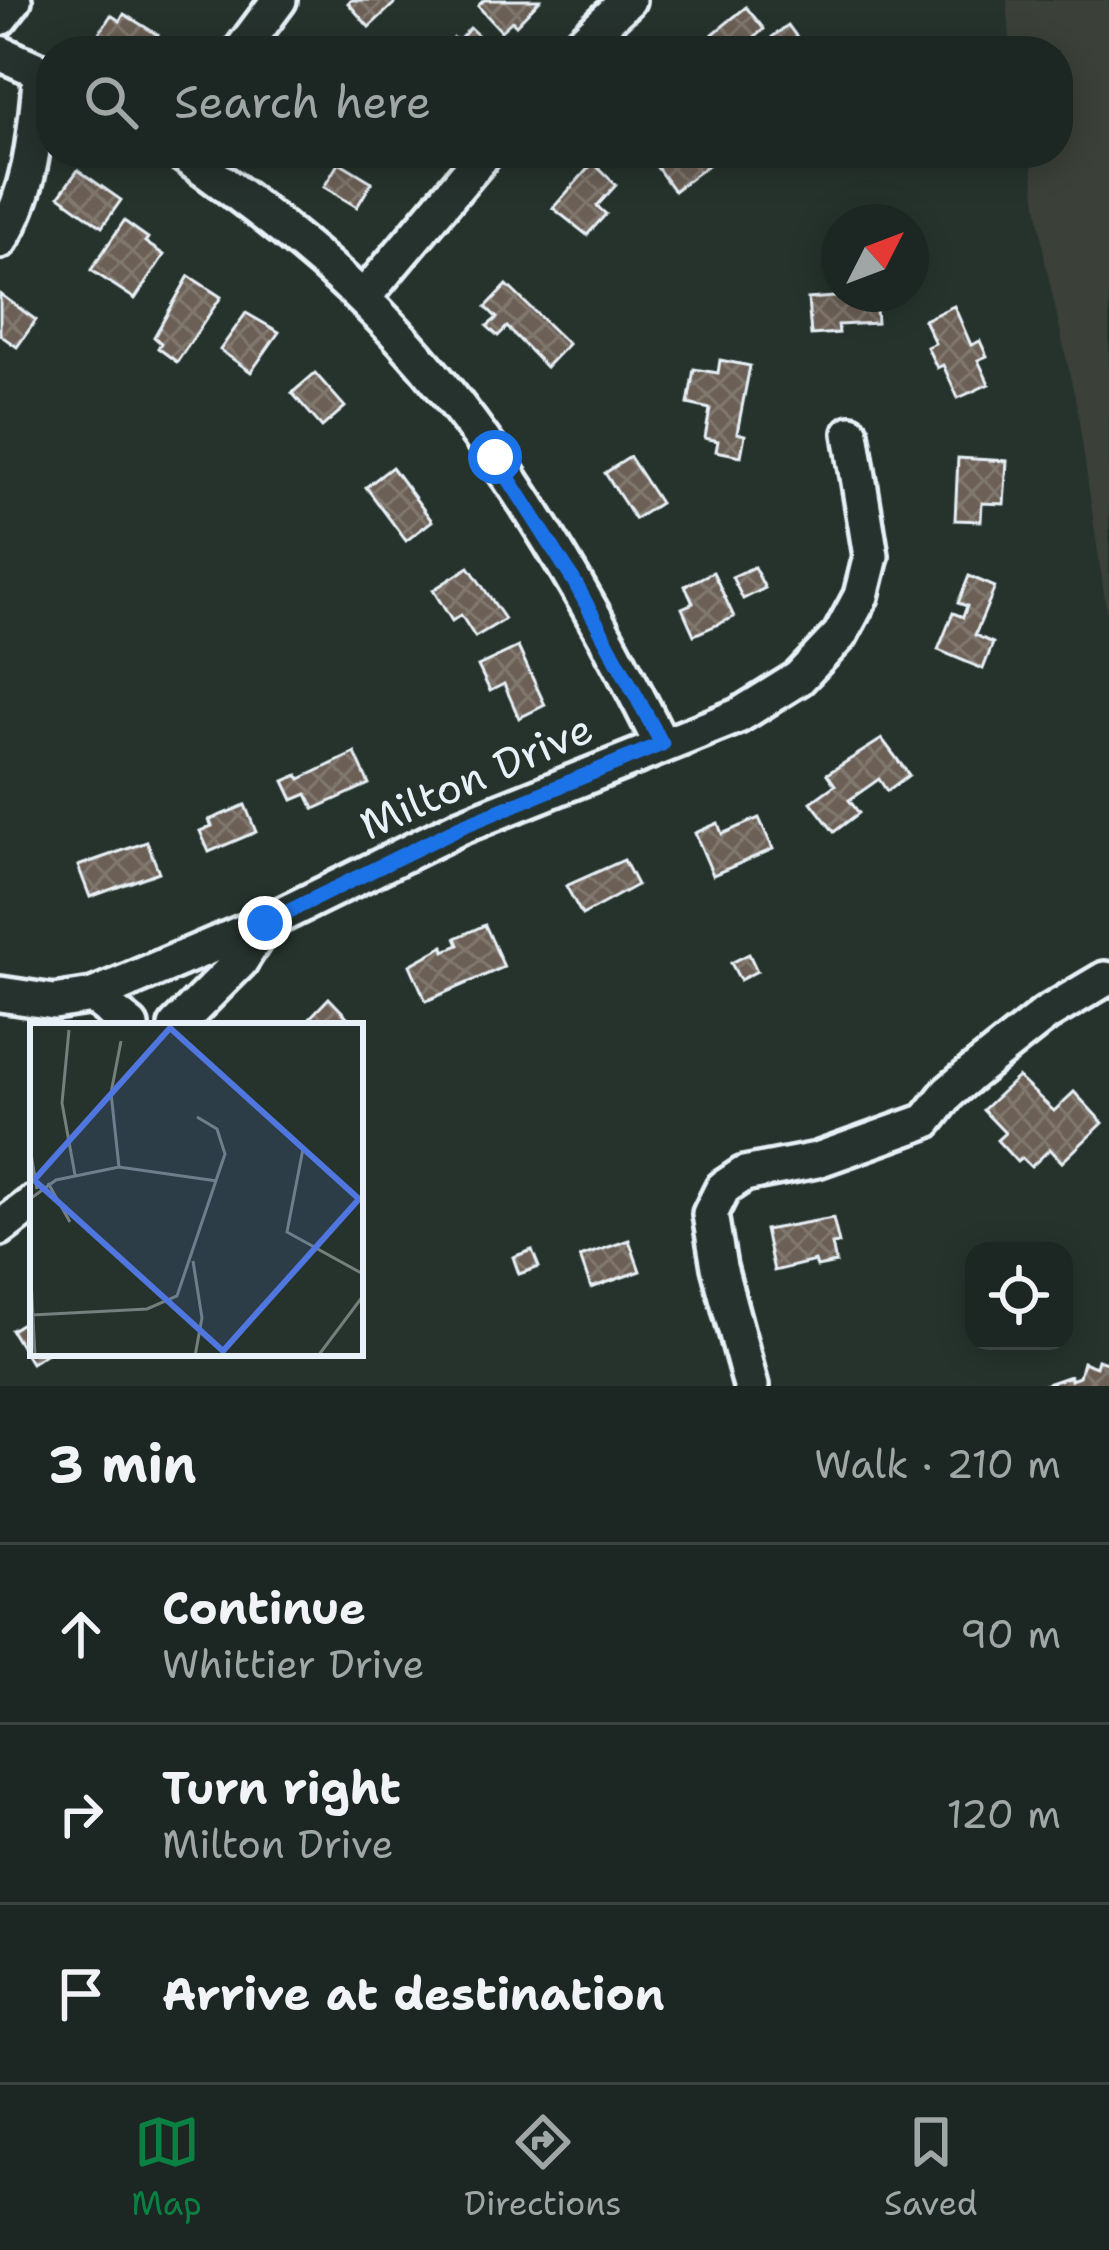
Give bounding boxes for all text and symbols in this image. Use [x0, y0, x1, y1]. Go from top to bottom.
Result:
search box [36, 36, 1073, 168]
icon: search [78, 69, 144, 135]
text: Search here [174, 72, 431, 132]
north arrow [821, 204, 929, 312]
route start [468, 430, 522, 484]
street label: Milton Drive [351, 700, 601, 852]
route end [238, 896, 292, 950]
inset map [30, 1023, 363, 1356]
map controls [965, 1242, 1073, 1350]
button: locate [965, 1242, 1073, 1350]
text: 3 min [48, 1430, 197, 1498]
text: Walk · 210 m [814, 1438, 1061, 1490]
text: Continue [162, 1578, 366, 1638]
icon: ahead [48, 1601, 114, 1667]
text: 90 m [960, 1608, 1061, 1660]
text: Whittier Drive [162, 1638, 425, 1690]
text: Turn right [162, 1758, 401, 1818]
icon: right [48, 1781, 114, 1847]
text: 120 m [946, 1788, 1061, 1840]
text: Milton Drive [162, 1818, 394, 1870]
icon: arrive [48, 1961, 114, 2027]
text: Arrive at destination [162, 1964, 665, 2024]
tab: Map [131, 2109, 202, 2226]
tab: Directions [464, 2109, 622, 2226]
tab: Saved [884, 2109, 978, 2226]

